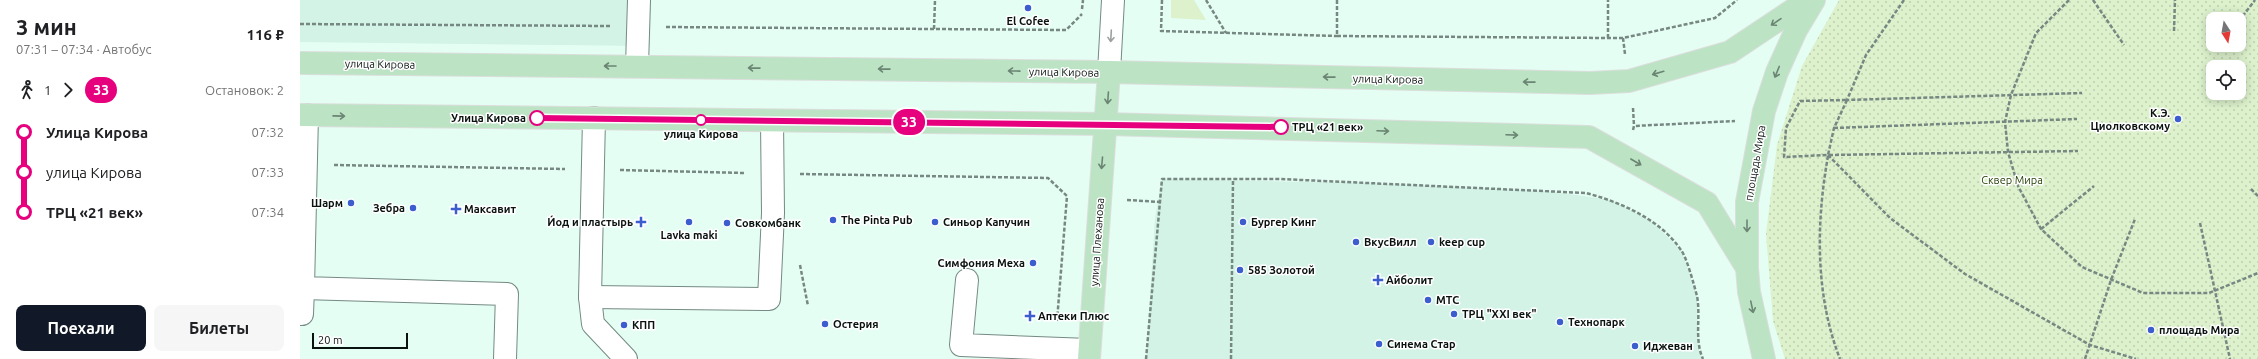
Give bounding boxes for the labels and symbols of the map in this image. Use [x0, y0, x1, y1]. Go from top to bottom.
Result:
marker: El Cofee [1023, 3, 1033, 13]
north arrow [2206, 12, 2246, 52]
place label: El Cofee [1006, 15, 1050, 27]
one-way arrow [1771, 18, 1782, 26]
one-way arrow [1108, 29, 1115, 42]
street label: улица Кирова [345, 57, 415, 71]
one-way arrow [604, 62, 617, 70]
one-way arrow [748, 64, 761, 72]
street label: улица Кирова [1029, 65, 1099, 79]
one-way arrow [878, 66, 891, 73]
one-way arrow [1773, 66, 1781, 78]
one-way arrow [1008, 67, 1021, 75]
one-way arrow [1652, 70, 1665, 77]
street label: улица Кирова [1353, 72, 1423, 86]
one-way arrow [1323, 73, 1336, 81]
one-way arrow [1523, 78, 1536, 86]
one-way arrow [1104, 91, 1111, 104]
place label: К.Э. Циолковскому [2090, 107, 2170, 132]
line badge: 33 [891, 109, 927, 135]
marker: Улица Кирова [529, 110, 545, 126]
one-way arrow [332, 112, 345, 119]
place label: Улица Кирова [451, 112, 526, 124]
marker: улица Кирова [695, 114, 707, 126]
marker: К.Э. Циолковскому [2173, 114, 2183, 124]
marker: ТРЦ «21 век» [1273, 119, 1289, 135]
place label: ТРЦ «21 век» [1292, 121, 1363, 133]
street label: площадь Мира [1742, 124, 1768, 202]
one-way arrow [1376, 127, 1389, 134]
place label: улица Кирова [664, 128, 738, 140]
one-way arrow [1505, 131, 1518, 139]
one-way arrow [1099, 156, 1106, 169]
one-way arrow [1630, 159, 1642, 167]
park label: Сквер Мира [1981, 174, 2043, 186]
place label: Шарм [311, 197, 343, 209]
street label: улица Плеханова [1088, 197, 1106, 287]
marker: Шарм [346, 198, 356, 208]
place label: Зебра [373, 202, 405, 214]
marker: Зебра [408, 203, 418, 213]
place label: Максавит [464, 203, 516, 215]
marker: Максавит [451, 204, 461, 214]
place label: The Pinta Pub [841, 214, 913, 226]
place label: И́од и пластырь [547, 215, 633, 228]
marker: The Pinta Pub [828, 215, 838, 225]
place label: Синьор Капучин [943, 216, 1030, 228]
place label: Бургер Кинг [1251, 216, 1316, 228]
marker: И́од и пластырь [636, 217, 646, 227]
marker: Lavka maki [684, 217, 694, 227]
place label: Совкомбанк [735, 217, 802, 229]
marker: Синьор Капучин [930, 217, 940, 227]
marker: Бургер Кинг [1238, 217, 1248, 227]
marker: Совкомбанк [722, 218, 732, 228]
one-way arrow [1743, 219, 1751, 232]
place label: Lavka maki [660, 229, 718, 241]
place label: ВкусВилл [1364, 236, 1417, 248]
place label: keep cup [1439, 236, 1486, 248]
marker: ВкусВилл [1351, 237, 1361, 247]
marker: keep cup [1426, 237, 1436, 247]
place label: Симфония Меха [938, 257, 1025, 269]
marker: Симфония Меха [1028, 258, 1038, 268]
place label: 585 Золотой [1248, 264, 1315, 276]
marker: 585 Золотой [1235, 265, 1245, 275]
place label: Айболит [1386, 274, 1433, 286]
marker: Айболит [1373, 275, 1383, 285]
place label: МТС [1436, 294, 1459, 306]
marker: МТС [1423, 295, 1433, 305]
one-way arrow [1749, 300, 1757, 313]
place label: ТРЦ "XXI век" [1462, 308, 1536, 320]
marker: ТРЦ "XXI век" [1449, 309, 1459, 319]
place label: Аптеки Плюс [1038, 310, 1110, 322]
marker: Аптеки Плюс [1025, 311, 1035, 321]
place label: Технопарк [1568, 316, 1625, 328]
marker: Технопарк [1555, 317, 1565, 327]
place label: Остерия [833, 318, 879, 330]
place label: КПП [632, 319, 655, 331]
marker: Остерия [820, 319, 830, 329]
marker: КПП [619, 320, 629, 330]
place label: площадь Мира [2159, 324, 2240, 336]
marker: площадь Мира [2146, 325, 2156, 335]
scale bar [312, 331, 408, 350]
place label: Синема Стар [1387, 338, 1456, 350]
marker: Синема Стар [1374, 339, 1384, 349]
place label: Иджеван [1643, 340, 1693, 352]
marker: Иджеван [1630, 341, 1640, 351]

